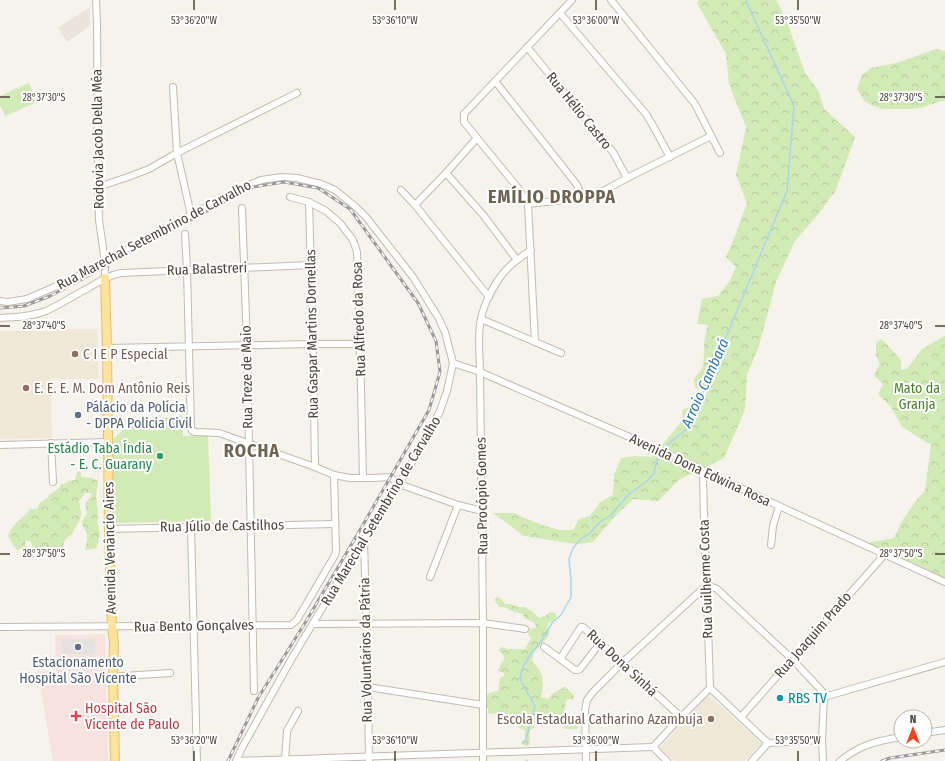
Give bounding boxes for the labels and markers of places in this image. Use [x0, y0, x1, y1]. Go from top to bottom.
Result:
place label: C I E P Especial [83, 346, 168, 363]
marker: C I E P Especial [70, 349, 80, 359]
place label: E. E. E. M. Dom Antônio Reis [34, 380, 190, 397]
marker: E. E. E. M. Dom Antônio Reis [21, 383, 31, 393]
place label: Pálácio da Polícia - DPPA Policia Civil [86, 399, 193, 432]
marker: Pálácio da Polícia - DPPA Policia Civil [73, 410, 83, 420]
place label: Estádio Taba Índia - E. C. Guarany [47, 439, 153, 473]
marker: Estádio Taba Índia - E. C. Guarany [155, 451, 165, 461]
marker: Estacionamento Hospital São Vicente [73, 642, 83, 652]
place label: Estacionamento Hospital São Vicente [19, 654, 137, 687]
place label: RBS TV [788, 690, 828, 707]
marker: RBS TV [775, 693, 785, 703]
place label: Hospital São Vicente de Paulo [85, 700, 180, 733]
marker: Hospital São Vicente de Paulo [70, 710, 82, 722]
place label: Escola Estadual Catharino Azambuja [497, 711, 703, 728]
marker: Escola Estadual Catharino Azambuja [706, 714, 716, 724]

